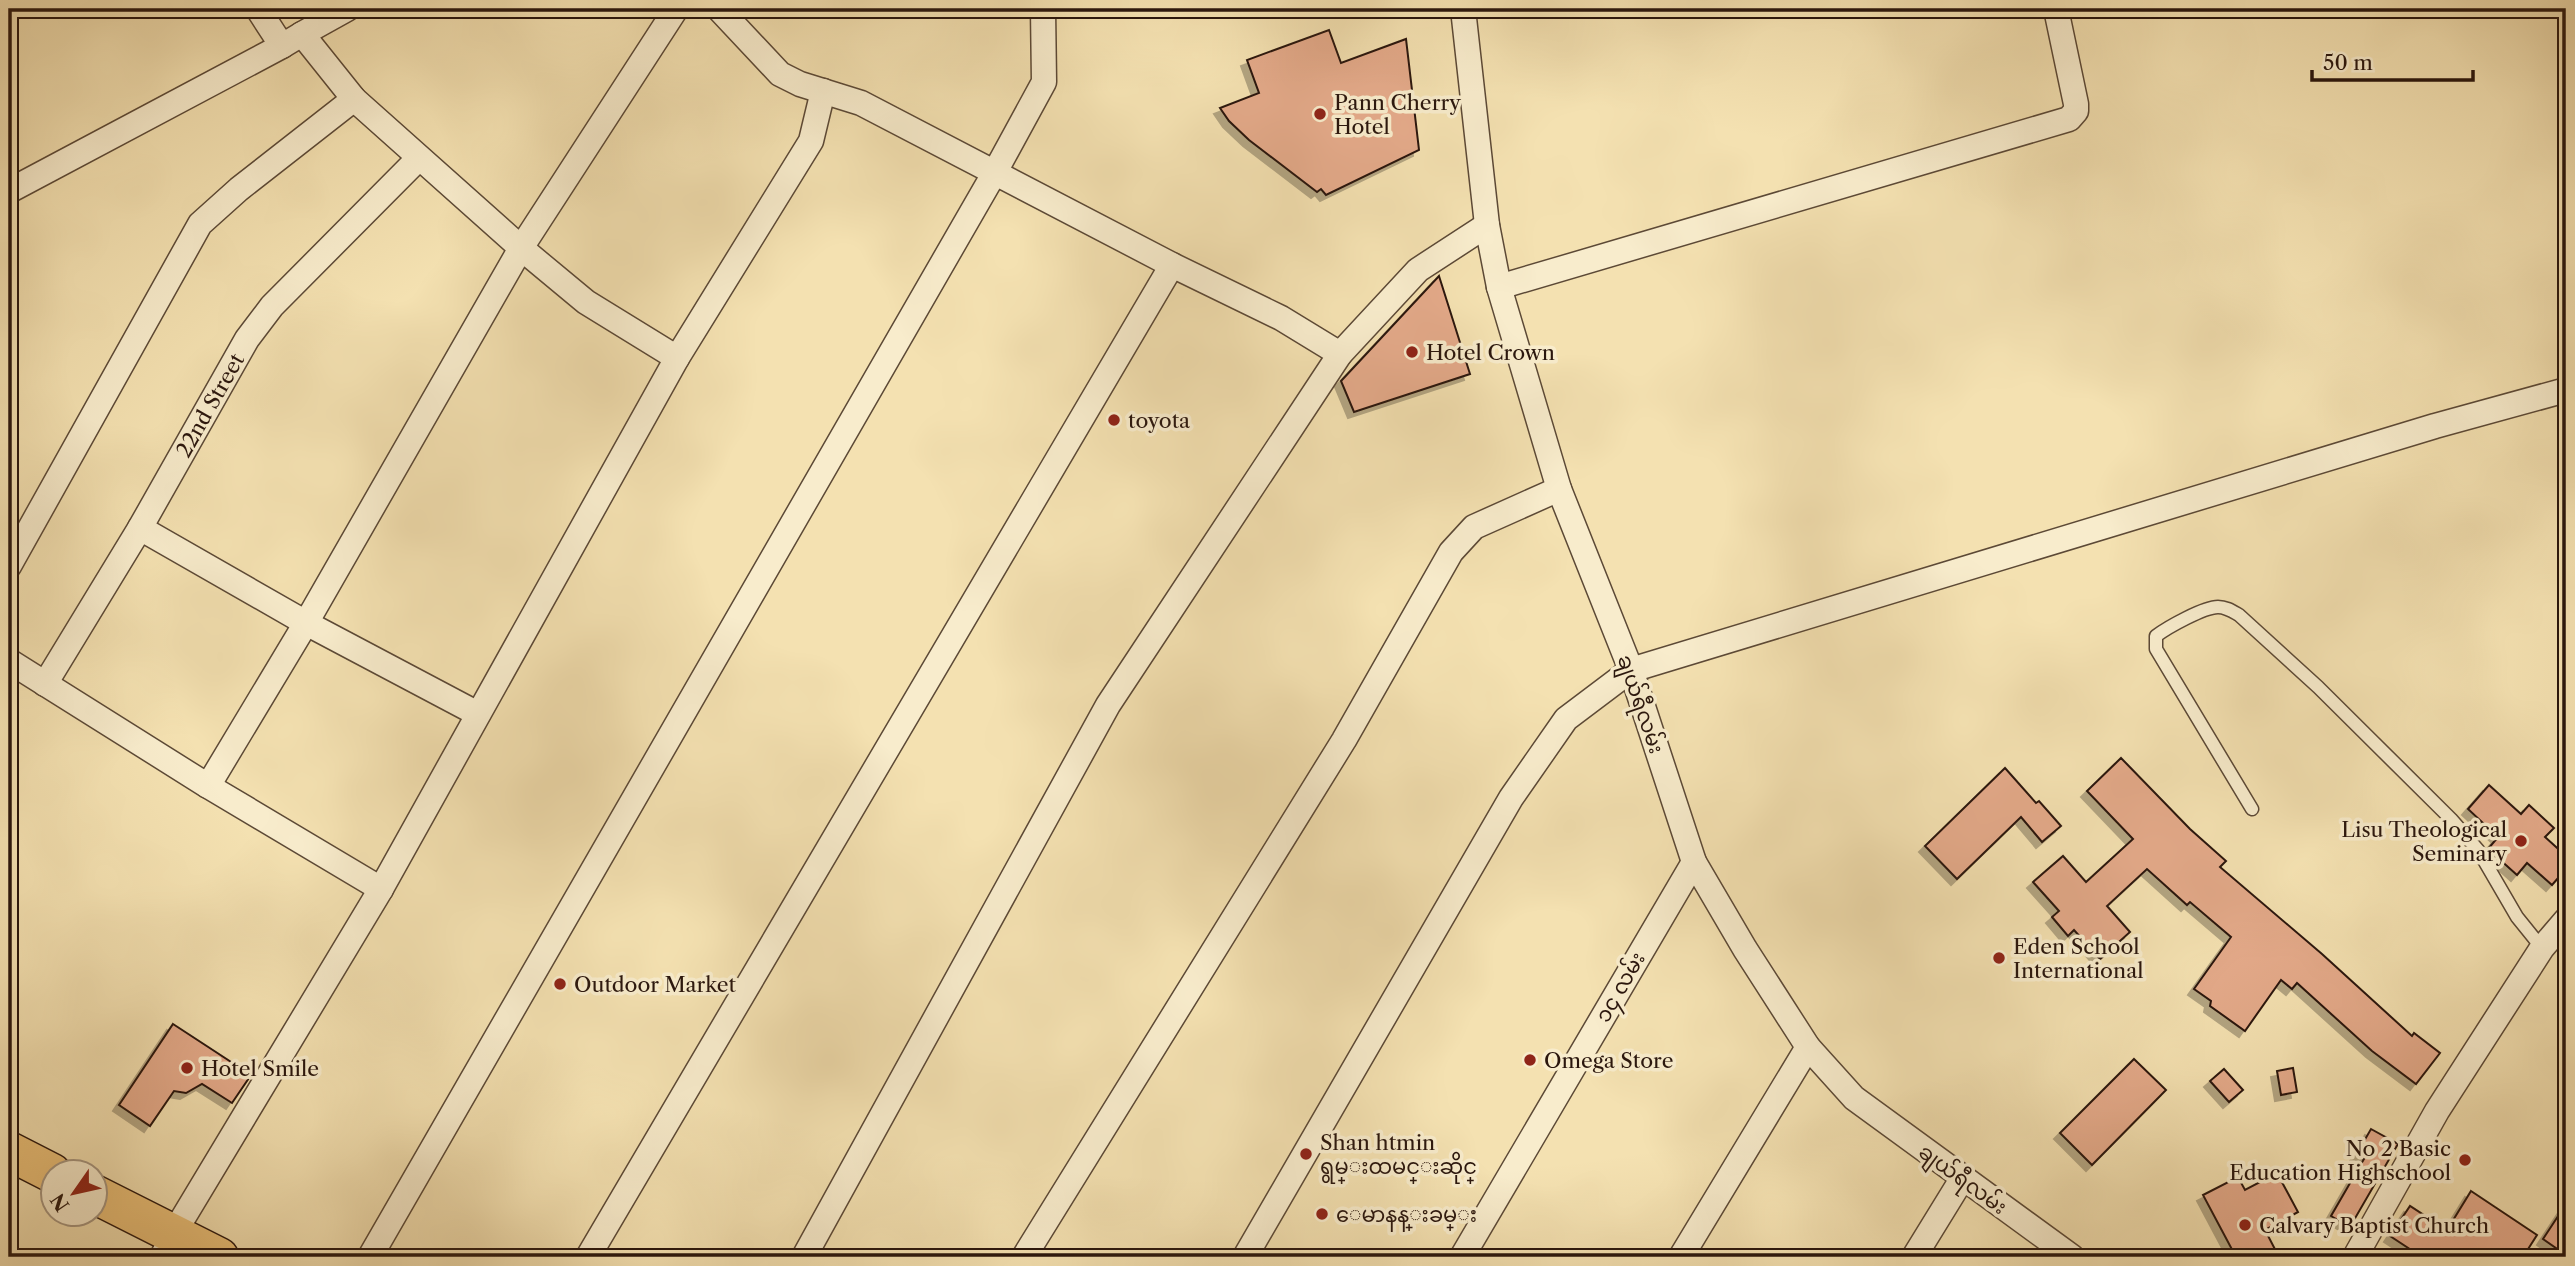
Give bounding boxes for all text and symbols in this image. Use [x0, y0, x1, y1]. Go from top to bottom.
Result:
scale bar [2312, 38, 2474, 82]
text: 50 m [2323, 50, 2373, 75]
place label: Pann Cherry Hotel [1334, 90, 1461, 139]
marker: Pann Cherry Hotel [1312, 106, 1328, 122]
place label: Hotel Crown [1426, 340, 1555, 365]
marker: Hotel Crown [1404, 344, 1420, 360]
street label: 22nd Street [170, 348, 249, 461]
place label: toyota [1128, 408, 1191, 433]
marker: toyota [1106, 412, 1122, 428]
street label: ချယ်ရီလမ်း [1607, 650, 1672, 759]
place label: Lisu Theological Seminary [2341, 817, 2507, 866]
marker: Lisu Theological Seminary [2513, 833, 2529, 849]
place label: Eden School International [2013, 934, 2143, 983]
street label: ၁၄ လမ်း [1587, 946, 1654, 1029]
marker: Eden School International [1991, 950, 2007, 966]
place label: Outdoor Market [574, 972, 736, 997]
marker: Outdoor Market [552, 976, 568, 992]
place label: Omega Store [1544, 1048, 1673, 1073]
marker: Omega Store [1522, 1052, 1538, 1068]
place label: Hotel Smile [201, 1056, 319, 1081]
marker: Hotel Smile [179, 1060, 195, 1076]
place label: Shan htmin ရွမ္းထမင္းဆိုင္ [1320, 1130, 1477, 1184]
street label: ချယ်ရီလမ်း [1911, 1136, 2014, 1224]
place label: No 2 Basic Education Highschool [2229, 1136, 2451, 1185]
marker: Shan htmin ရွမ္းထမင္းဆိုင္ [1298, 1146, 1314, 1162]
marker: No 2 Basic Education Highschool [2457, 1152, 2473, 1168]
north arrow [38, 1158, 108, 1228]
text: N [46, 1189, 74, 1216]
place label: ေမာနန္းခမ္း [1336, 1202, 1477, 1232]
marker: ေမာနန္းခမ္း [1314, 1206, 1330, 1222]
place label: Calvary Baptist Church [2259, 1213, 2489, 1238]
marker: Calvary Baptist Church [2237, 1217, 2253, 1233]

